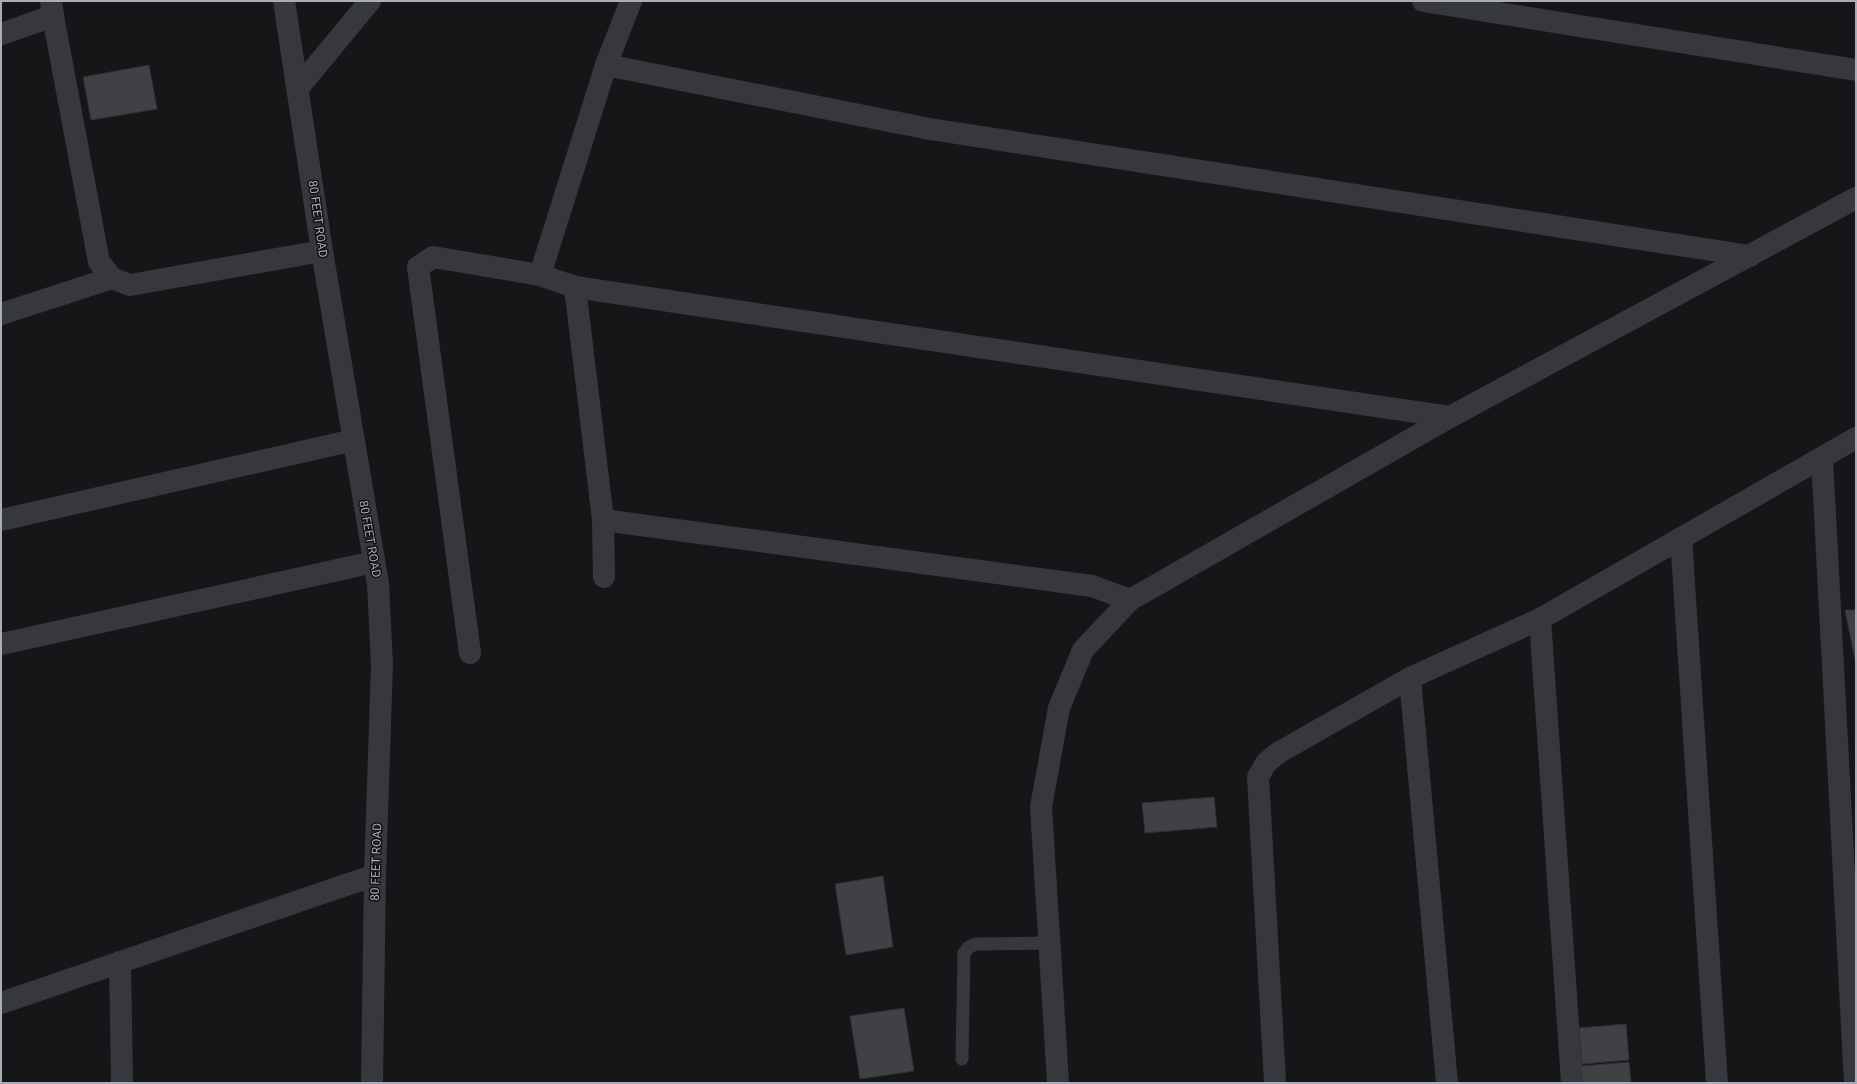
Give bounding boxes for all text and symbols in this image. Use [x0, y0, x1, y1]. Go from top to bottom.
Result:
street label: 80 FEET ROAD [306, 179, 330, 259]
street label: 80 FEET ROAD [356, 499, 384, 579]
street label: 80 FEET ROAD [368, 823, 384, 901]

